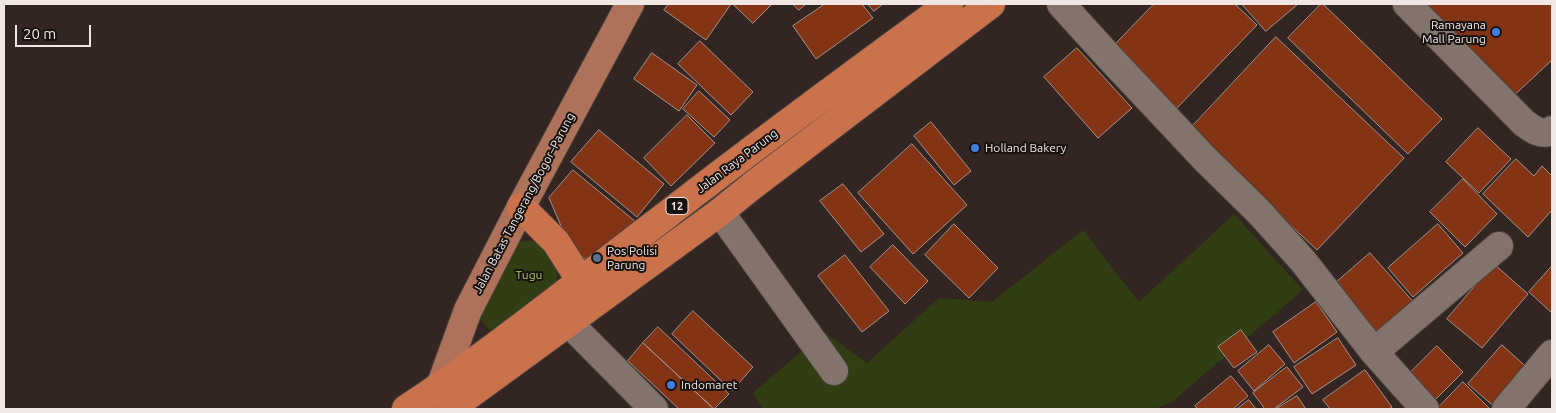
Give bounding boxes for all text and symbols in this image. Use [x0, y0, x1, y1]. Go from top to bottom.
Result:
scale bar [18, 15, 94, 47]
place label: Ramayana Mall Parung [1422, 18, 1486, 46]
text: 20 m [23, 25, 56, 42]
marker: Ramayana Mall Parung [1490, 26, 1502, 38]
street label: Jalan Batas Tangerang/Bogor–Parung [470, 110, 578, 296]
street label: Jalan Raya Parung [694, 126, 780, 196]
place label: Holland Bakery [985, 141, 1066, 155]
marker: Holland Bakery [969, 142, 981, 154]
road number: 12 [666, 198, 688, 215]
place label: Pos Polisi Parung [607, 244, 657, 272]
marker: Pos Polisi Parung [591, 252, 603, 264]
park label: Tugu [516, 268, 542, 282]
place label: Indomaret [681, 378, 737, 392]
marker: Indomaret [665, 379, 677, 391]

